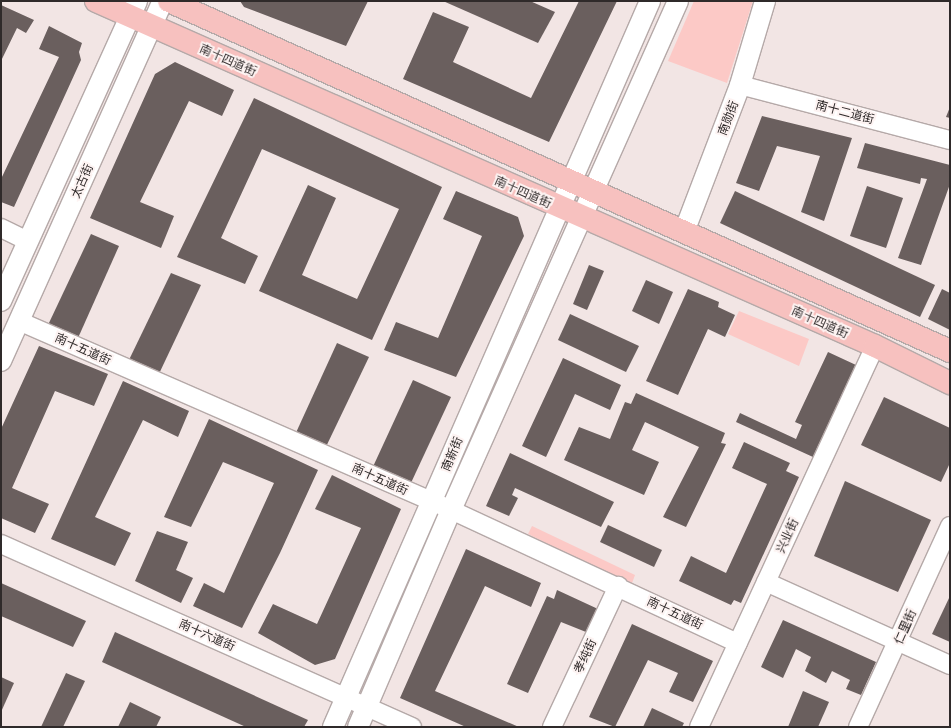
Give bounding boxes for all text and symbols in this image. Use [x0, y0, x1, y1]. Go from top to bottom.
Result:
street label: 南十四道街 [198, 41, 258, 79]
street label: 南十二道街 [814, 97, 876, 127]
street label: 南勋街 [715, 99, 741, 137]
street label: 太古街 [68, 162, 96, 200]
street label: 南十四道街 [493, 173, 553, 211]
street label: 南十四道街 [790, 303, 850, 341]
street label: 南十五道街 [53, 330, 113, 368]
street label: 南新街 [438, 435, 466, 473]
street label: 南十五道街 [350, 460, 410, 498]
street label: 兴业街 [773, 517, 801, 555]
street label: 南十五道街 [645, 594, 705, 632]
street label: 仁里街 [891, 608, 919, 646]
street label: 南十六道街 [177, 616, 237, 654]
street label: 孝纯街 [571, 637, 599, 675]

